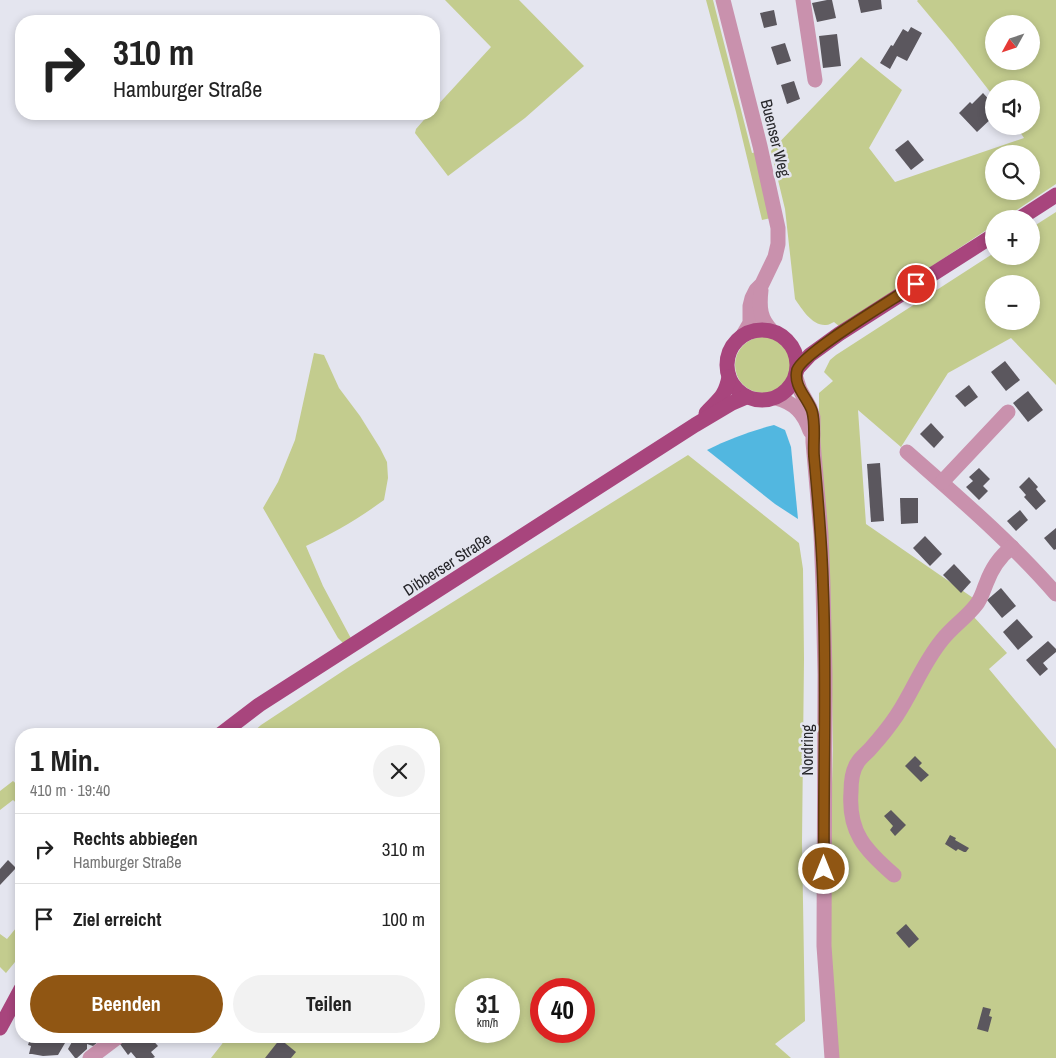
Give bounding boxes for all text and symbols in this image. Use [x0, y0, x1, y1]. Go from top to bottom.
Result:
north arrow [985, 15, 1040, 70]
map controls [985, 15, 1040, 330]
text: 310 m [113, 29, 194, 76]
icon: right [30, 35, 95, 100]
text: Hamburger Straße [113, 74, 262, 104]
button: sound [985, 80, 1040, 135]
street label: Buenser Weg [756, 97, 796, 180]
button: search [985, 145, 1040, 200]
button: + [985, 210, 1040, 265]
pin [895, 263, 937, 305]
icon: arrive [902, 270, 930, 298]
button: − [985, 275, 1040, 330]
street label: Dibberser Straße [399, 527, 495, 601]
street label: Nordring [796, 724, 818, 776]
text: 1 Min. [30, 740, 100, 780]
button: close [373, 745, 425, 797]
text: 410 m · 19:40 [30, 779, 110, 801]
text: Rechts abbiegen [73, 825, 198, 851]
icon: right [30, 835, 58, 863]
text: 310 m [382, 836, 425, 862]
position arrow [797, 842, 849, 894]
text: Hamburger Straße [73, 851, 182, 873]
icon: arrive [30, 905, 58, 933]
text: Ziel erreicht [73, 906, 161, 932]
text: 100 m [382, 906, 425, 932]
button: Beenden [30, 975, 223, 1033]
button: Teilen [233, 975, 425, 1033]
speed limit sign: 40 [530, 978, 595, 1043]
text: 31 [476, 987, 499, 1021]
text: km/h [477, 1015, 498, 1031]

